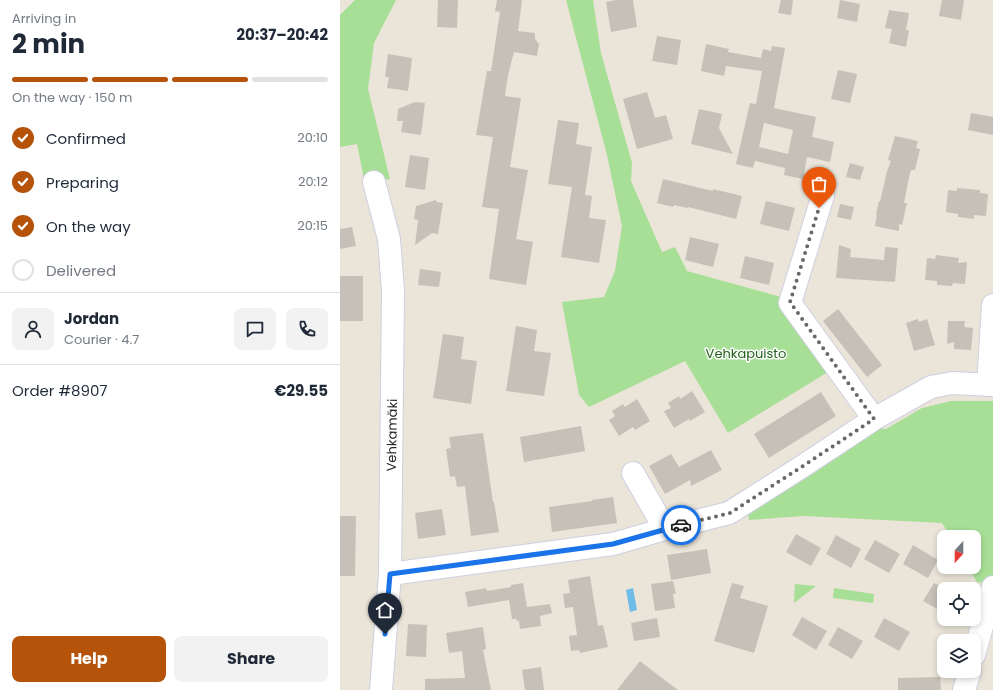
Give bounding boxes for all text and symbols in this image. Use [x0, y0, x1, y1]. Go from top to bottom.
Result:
text: Arriving in [12, 9, 76, 28]
text: 20:37–20:42 [237, 24, 328, 45]
text: 2 min [12, 26, 85, 62]
text: On the way · 150 m [12, 88, 132, 107]
icon: check [12, 127, 34, 149]
text: Confirmed [46, 128, 126, 149]
text: 20:10 [297, 128, 328, 147]
pin [802, 167, 836, 208]
icon: check [12, 171, 34, 193]
text: Preparing [46, 172, 119, 193]
text: 20:12 [298, 172, 328, 191]
icon: bag [808, 173, 830, 195]
icon: check [12, 215, 34, 237]
text: On the way [46, 216, 131, 237]
text: 20:15 [297, 216, 328, 235]
text: Delivered [46, 260, 116, 281]
button: person [12, 308, 54, 350]
text: Jordan [64, 308, 119, 329]
button: chat [234, 308, 276, 350]
button: phone [286, 308, 328, 350]
text: Courier · 4.7 [64, 330, 139, 349]
park label: Vehkapuisto [706, 344, 786, 363]
text: Order #8907 [12, 380, 108, 401]
text: €29.55 [275, 380, 328, 401]
street label: Vehkamäki [382, 398, 402, 472]
courier [661, 505, 701, 545]
icon: car [670, 514, 692, 536]
north arrow [937, 530, 981, 574]
map controls [937, 530, 981, 678]
button: locate [937, 582, 981, 626]
pin [368, 593, 402, 634]
icon: home [374, 599, 396, 621]
button: layers [937, 634, 981, 678]
button: Help [12, 636, 166, 682]
button: Share [174, 636, 328, 682]

